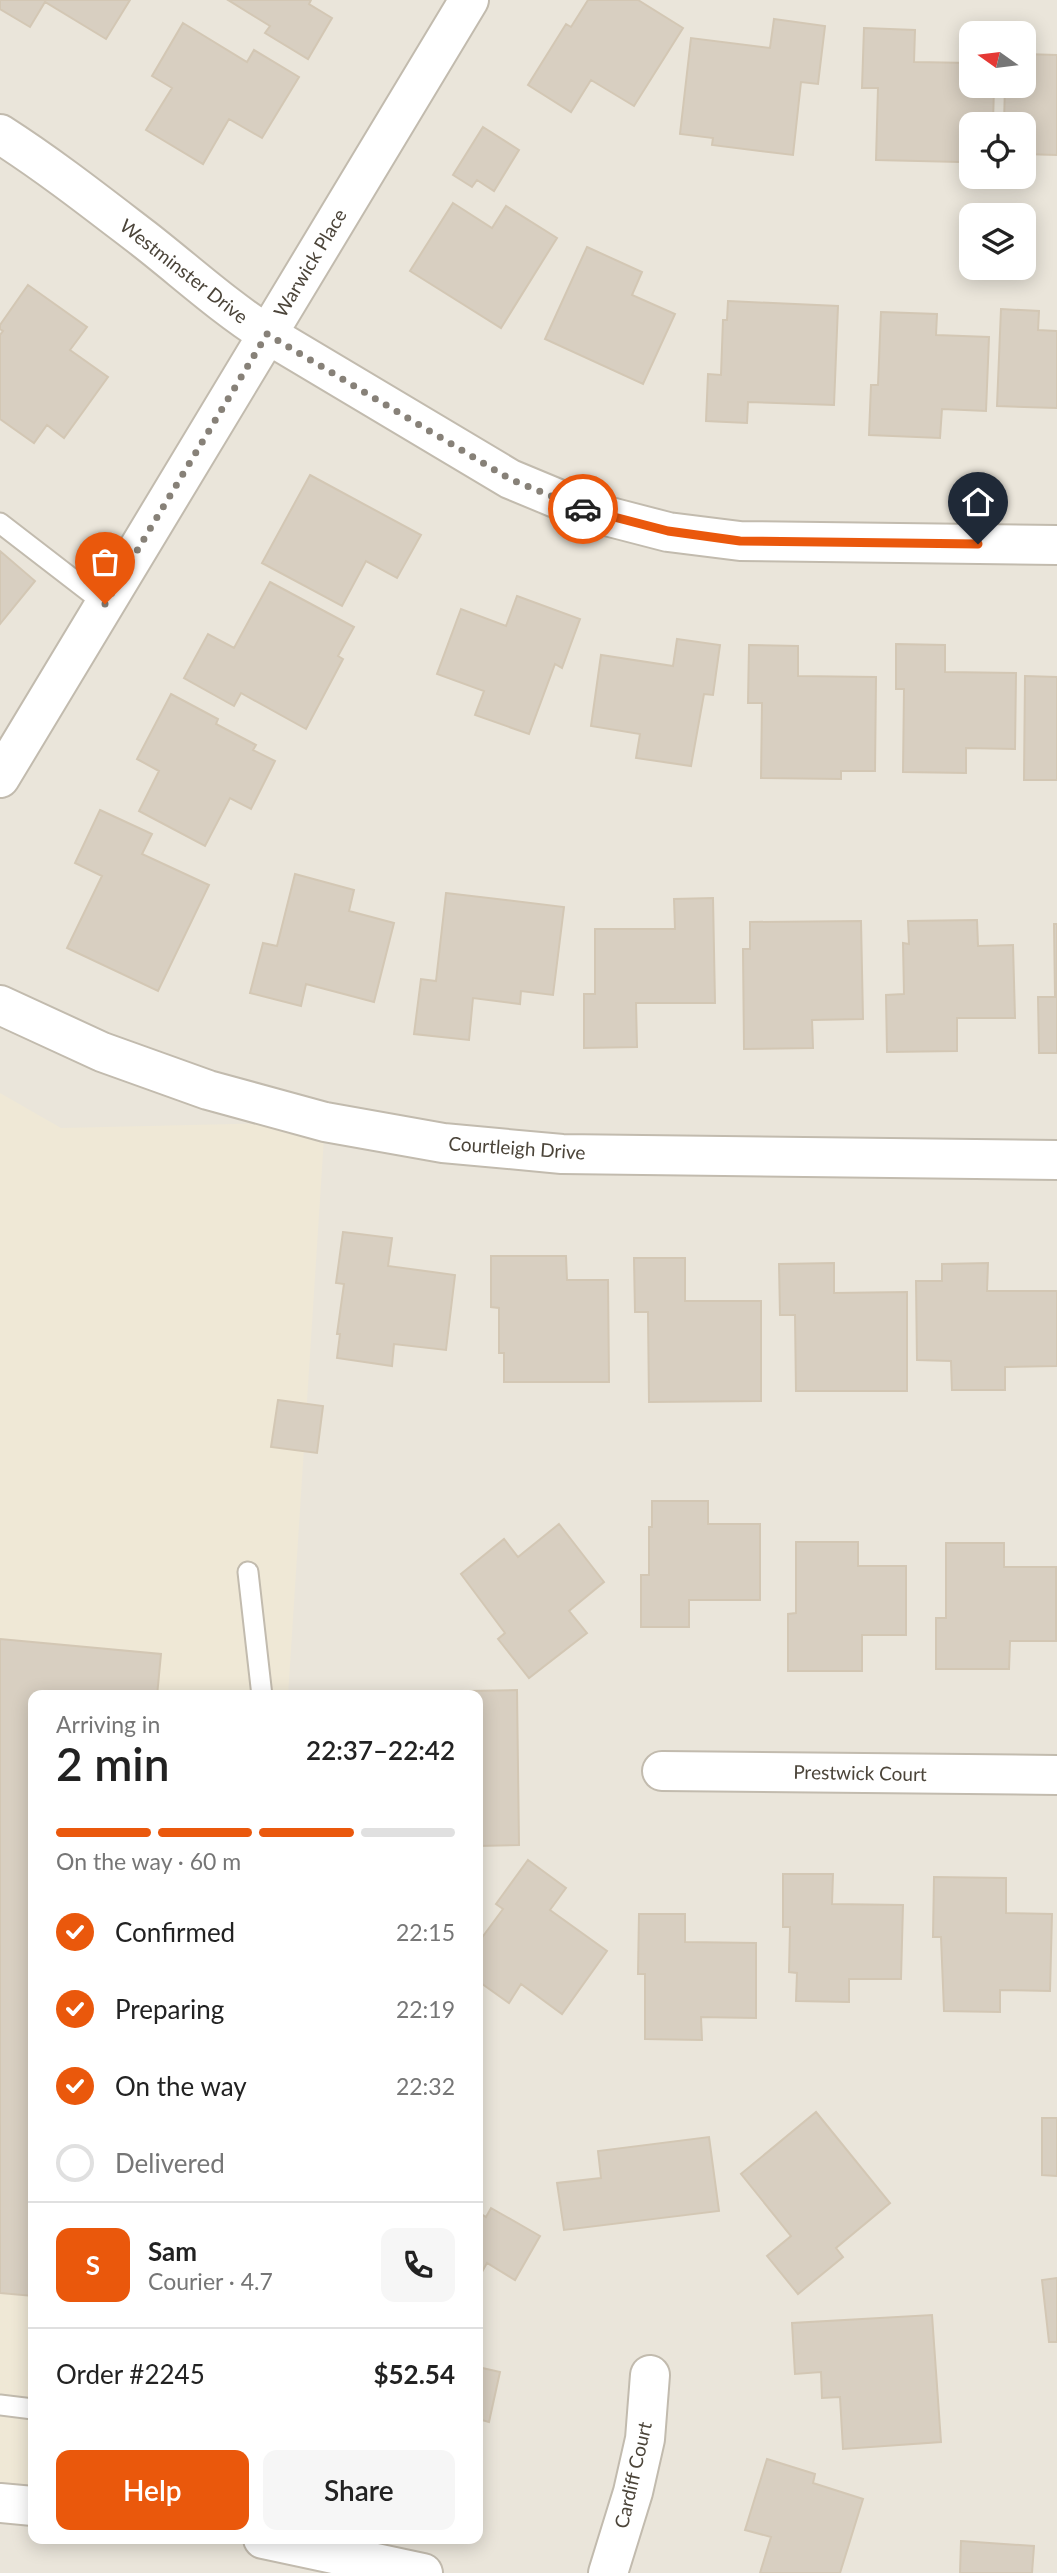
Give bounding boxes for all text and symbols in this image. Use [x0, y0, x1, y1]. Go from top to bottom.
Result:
north arrow [959, 21, 1036, 98]
map controls [959, 21, 1036, 280]
button: locate [959, 112, 1036, 189]
button: layers [959, 203, 1036, 280]
street label: Warwick Place [268, 204, 351, 321]
street label: Westminster Drive [116, 213, 253, 328]
pin [948, 472, 1008, 544]
courier [548, 474, 618, 544]
icon: home [959, 483, 997, 521]
icon: car [564, 490, 602, 528]
pin [75, 532, 135, 604]
icon: bag [86, 543, 124, 581]
street label: Courtleigh Drive [448, 1131, 586, 1164]
text: Arriving in [56, 1710, 160, 1738]
text: 22:37–22:42 [306, 1734, 455, 1766]
text: 2 min [56, 1736, 170, 1791]
street label: Prestwick Court [793, 1760, 927, 1785]
text: On the way · 60 m [56, 1847, 241, 1875]
icon: check [56, 1913, 94, 1951]
text: Confirmed [115, 1916, 235, 1948]
text: 22:15 [396, 1918, 455, 1946]
icon: check [56, 1990, 94, 2028]
text: Preparing [115, 1993, 224, 2025]
text: 22:19 [396, 1995, 455, 2023]
icon: check [56, 2067, 94, 2105]
text: On the way [115, 2070, 247, 2102]
text: 22:32 [396, 2072, 455, 2100]
text: Delivered [115, 2147, 225, 2179]
button: phone [381, 2228, 455, 2302]
text: Sam [148, 2235, 197, 2267]
text: S [86, 2249, 100, 2281]
text: Courier · 4.7 [148, 2267, 273, 2295]
text: Order #2245 [56, 2358, 205, 2390]
text: $52.54 [373, 2358, 455, 2390]
street label: Cardiff Court [609, 2419, 656, 2530]
button: Help [56, 2450, 249, 2530]
button: Share [263, 2450, 455, 2530]

